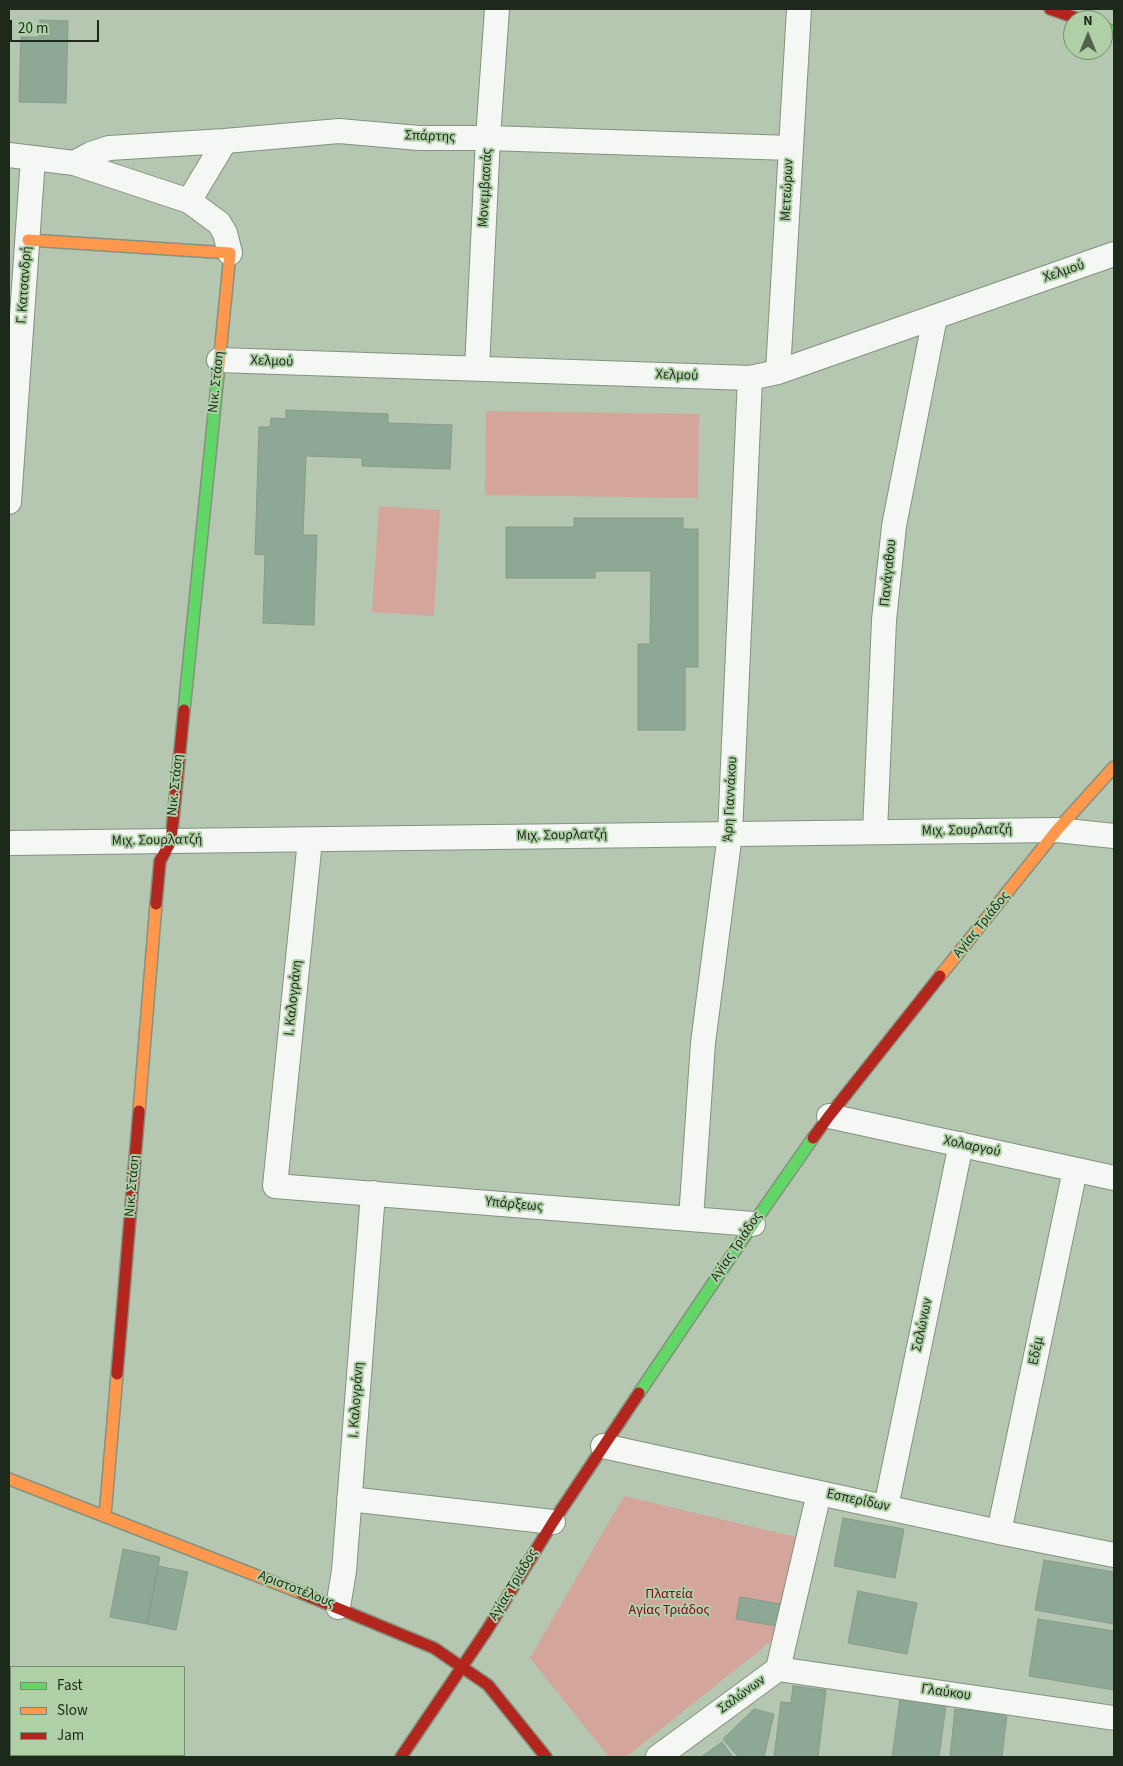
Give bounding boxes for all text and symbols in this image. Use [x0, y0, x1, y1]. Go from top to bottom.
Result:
scale bar [12, 10, 101, 42]
north arrow [1063, 10, 1113, 60]
text: N [1083, 11, 1093, 31]
text: 20 m [18, 18, 48, 39]
street label: Σπάρτης [404, 128, 456, 146]
street label: Μονεμβασιάς [476, 148, 496, 228]
street label: Μετεώρων [778, 158, 798, 222]
street label: Γ. Κατσανδρή [14, 246, 36, 324]
street label: Χελμού [1041, 257, 1087, 287]
street label: Νικ. Στάση [205, 350, 229, 414]
street label: Χελμού [250, 353, 294, 371]
street label: Χελμού [655, 367, 699, 385]
street label: Πανάγαθου [877, 539, 901, 607]
street label: Νικ. Στάση [164, 753, 188, 817]
street label: Άρη Γιαννάκου [720, 756, 742, 842]
street label: Μιχ. Σουρλατζή [922, 822, 1012, 840]
street label: Μιχ. Σουρλατζή [517, 827, 607, 845]
street label: Μιχ. Σουρλατζή [112, 832, 202, 850]
street label: Αγίας Τριάδος [950, 888, 1014, 962]
street label: Ι. Καλογράνη [282, 959, 306, 1037]
street label: Χολαργού [942, 1133, 1002, 1161]
street label: Νικ. Στάση [122, 1154, 144, 1218]
street label: Υπάρξεως [485, 1194, 543, 1216]
street label: Αγίας Τριάδος [707, 1209, 767, 1285]
street label: Σαλώνων [909, 1297, 937, 1353]
street label: Εδέμ [1026, 1335, 1048, 1367]
street label: Ι. Καλογράνη [346, 1361, 368, 1439]
street label: Εσπερίδων [825, 1486, 891, 1516]
street label: Αγίας Τριάδος [486, 1546, 542, 1624]
street label: Αριστοτέλους [256, 1568, 336, 1612]
park label: Πλατεία Αγίας Τριάδος [629, 1587, 709, 1620]
legend [10, 1666, 185, 1756]
street label: Σαλώνων [715, 1672, 769, 1718]
text: Fast [57, 1675, 83, 1696]
street label: Γλαύκου [920, 1681, 972, 1705]
text: Slow [57, 1700, 88, 1721]
text: Jam [57, 1725, 84, 1746]

